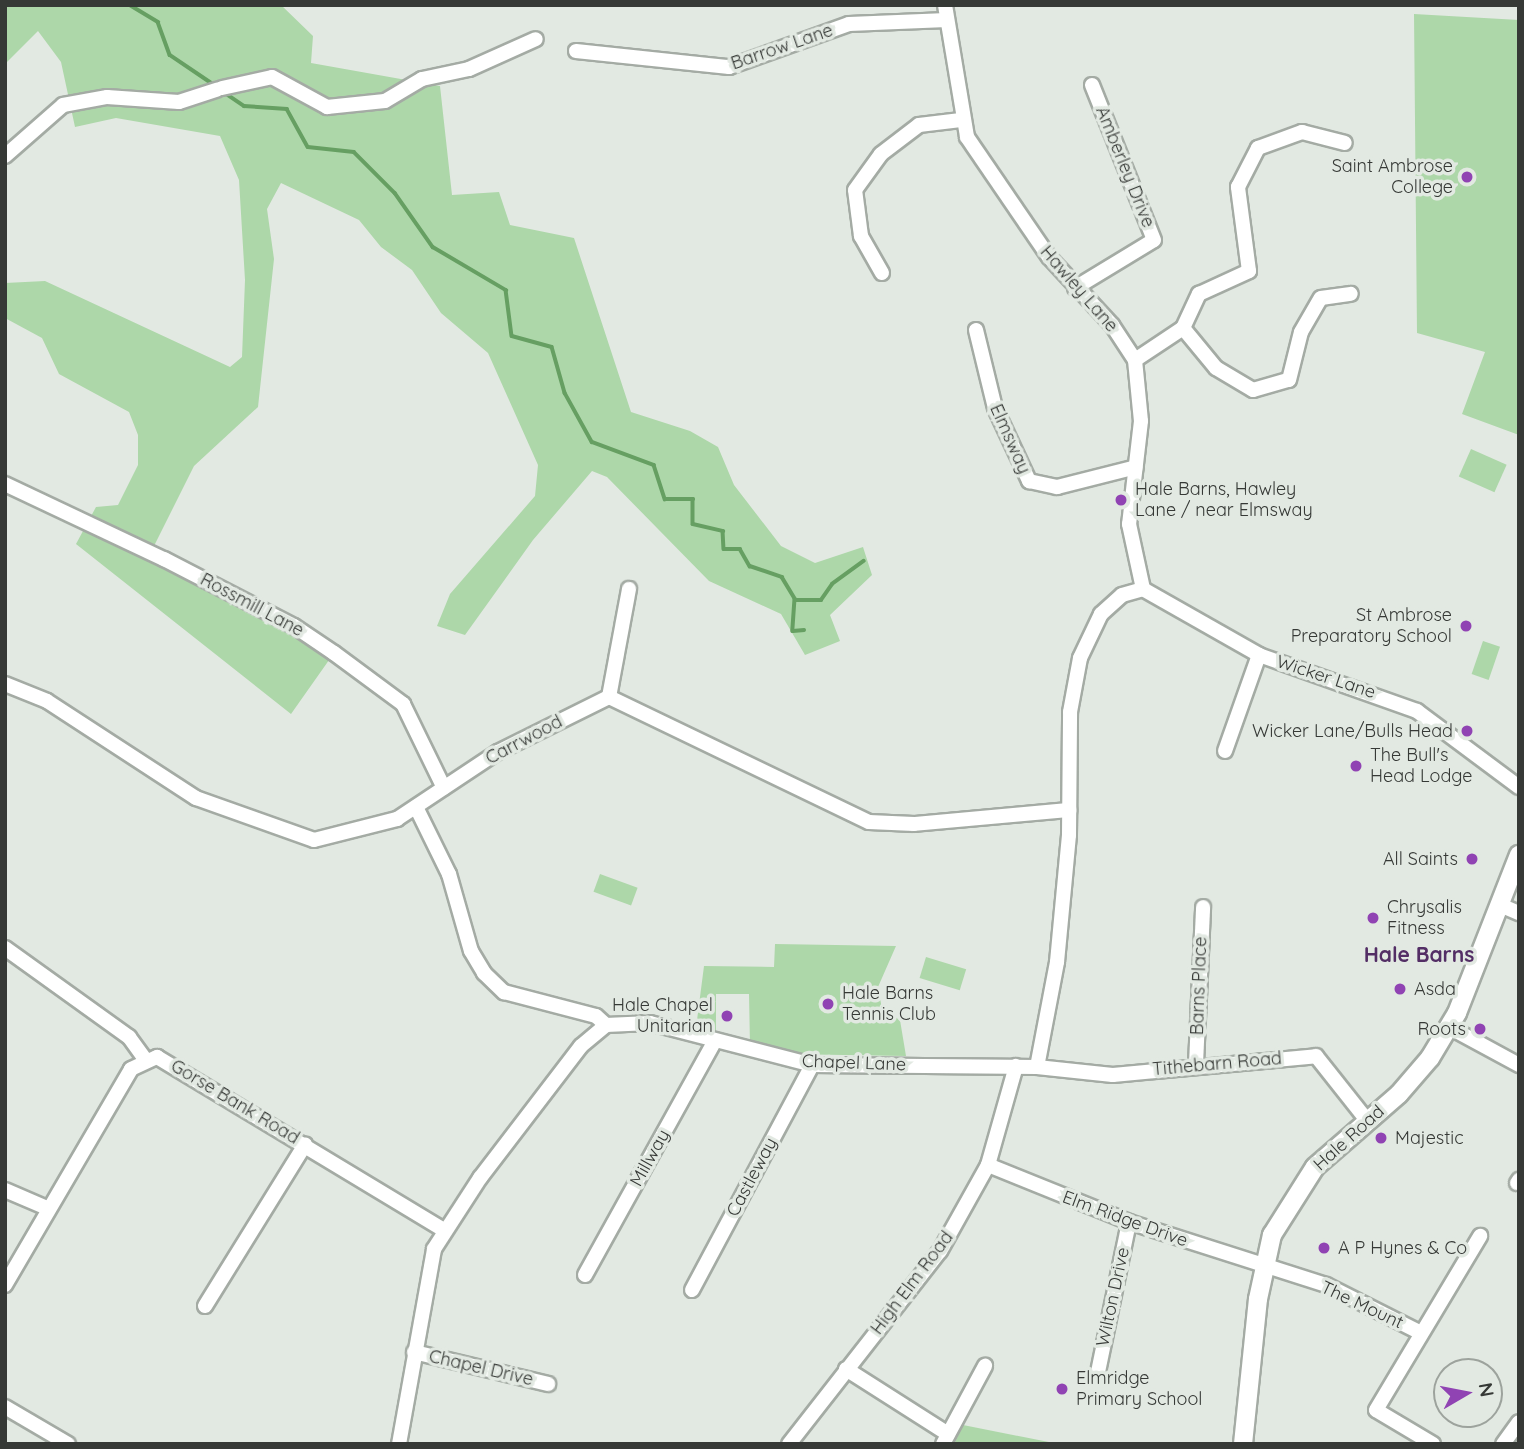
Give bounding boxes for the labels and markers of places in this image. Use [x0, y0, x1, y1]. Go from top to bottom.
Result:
place label: Saint Ambrose College [1332, 156, 1453, 198]
marker: Saint Ambrose College [1459, 169, 1475, 185]
place label: Hale Barns, Hawley Lane / near Elmsway [1135, 479, 1313, 522]
marker: Hale Barns, Hawley Lane / near Elmsway [1113, 492, 1129, 508]
place label: St Ambrose Preparatory School [1291, 605, 1452, 648]
marker: St Ambrose Preparatory School [1458, 618, 1474, 634]
place label: Wicker Lane/Bulls Head [1252, 720, 1453, 742]
marker: Wicker Lane/Bulls Head [1459, 723, 1475, 739]
place label: The Bull's Head Lodge [1370, 745, 1472, 788]
marker: The Bull's Head Lodge [1348, 758, 1364, 774]
place label: All Saints [1383, 848, 1458, 870]
marker: All Saints [1464, 851, 1480, 867]
place label: Chrysalis Fitness [1387, 897, 1462, 940]
marker: Chrysalis Fitness [1365, 910, 1381, 926]
place label: Asda [1414, 978, 1456, 1000]
marker: Asda [1392, 981, 1408, 997]
place label: Hale Barns Tennis Club [842, 983, 936, 1026]
place label: Hale Chapel Unitarian [612, 995, 713, 1038]
marker: Hale Barns Tennis Club [820, 996, 836, 1012]
marker: Hale Chapel Unitarian [719, 1008, 735, 1024]
place label: Roots [1417, 1018, 1466, 1040]
marker: Roots [1472, 1021, 1488, 1037]
place label: Majestic [1395, 1127, 1464, 1149]
marker: Majestic [1373, 1130, 1389, 1146]
place label: A P Hynes & Co [1338, 1237, 1467, 1259]
marker: A P Hynes & Co [1316, 1240, 1332, 1256]
place label: Elmridge Primary School [1076, 1368, 1202, 1410]
marker: Elmridge Primary School [1054, 1381, 1070, 1397]

